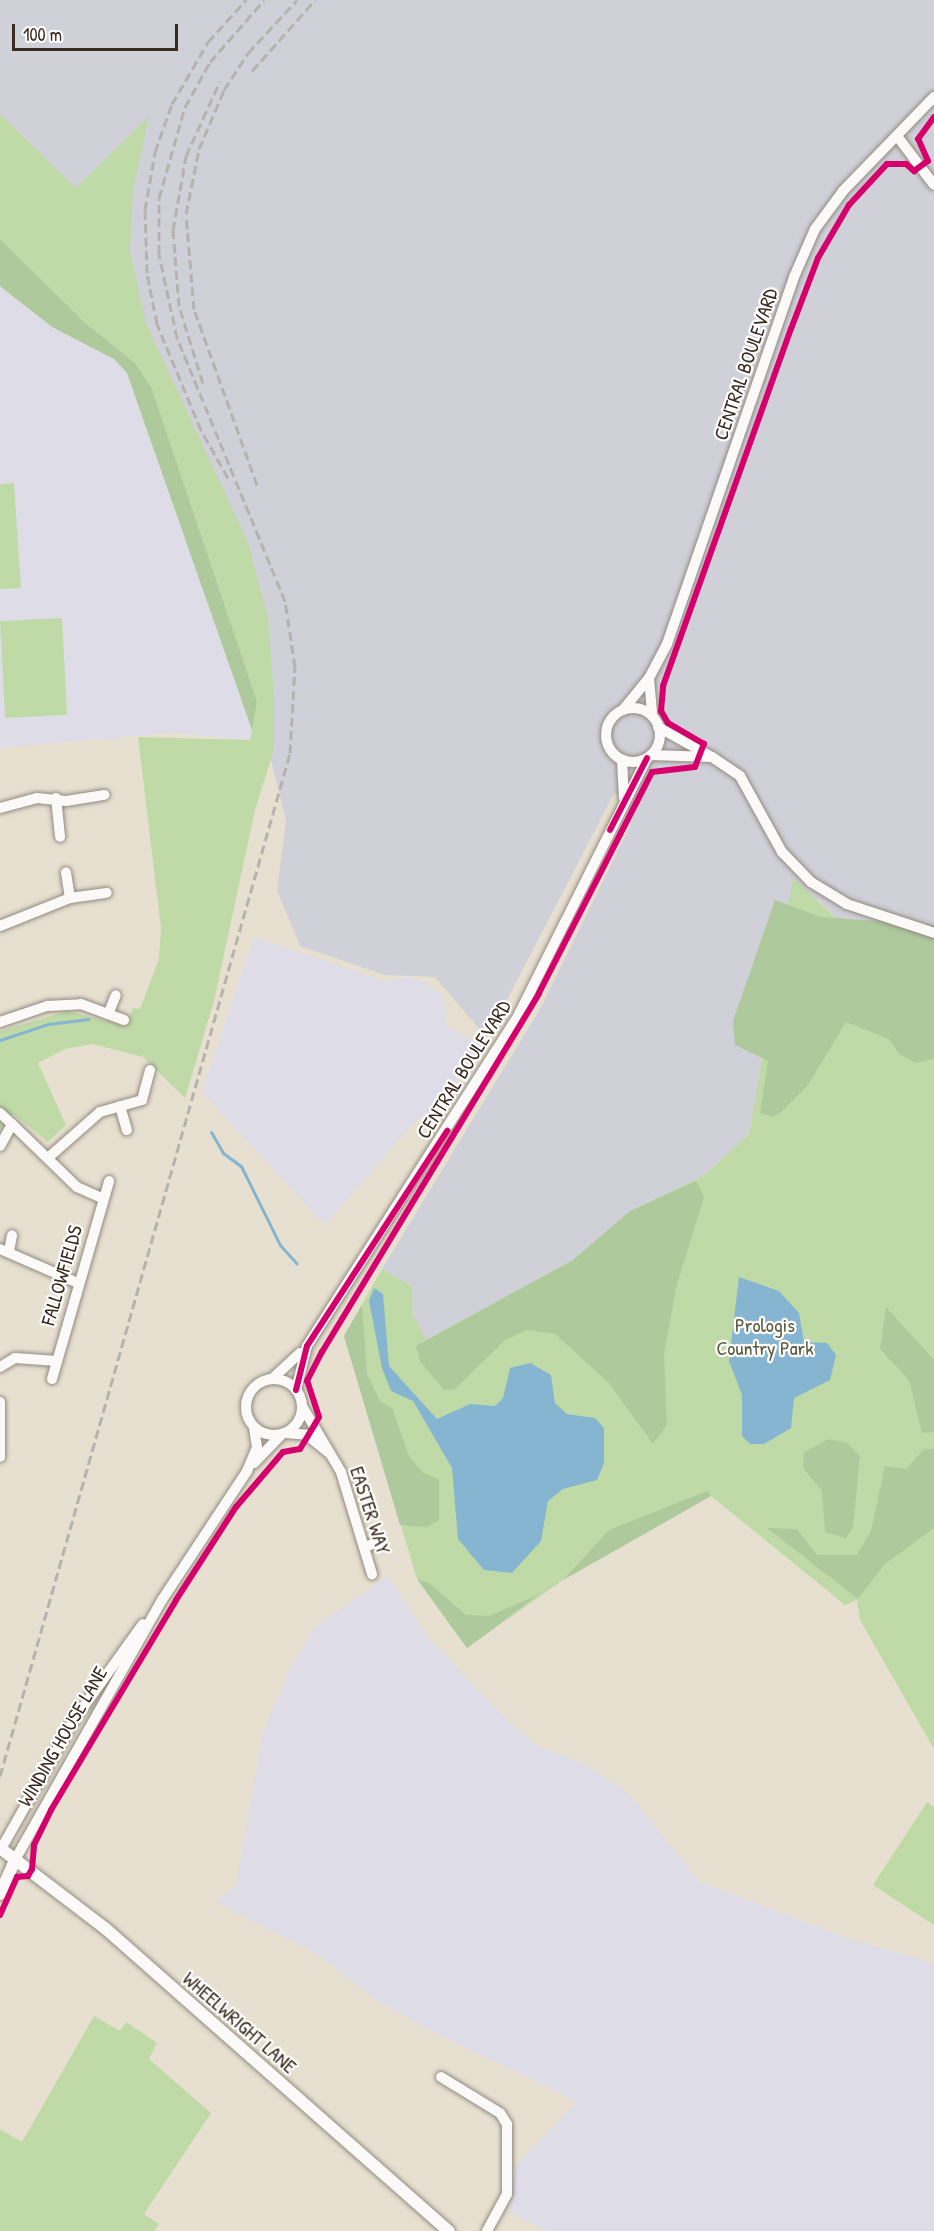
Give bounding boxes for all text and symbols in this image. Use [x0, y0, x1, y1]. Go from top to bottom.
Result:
scale bar [15, 12, 182, 50]
text: 100 m [23, 22, 62, 47]
street label: CENTRAL BOULEVARD [708, 285, 782, 443]
street label: CENTRAL BOULEVARD [411, 995, 515, 1143]
street label: FALLOWFIELDS [35, 1222, 87, 1328]
park label: Prologis Country Park [716, 1312, 814, 1359]
street label: EASTER WAY [346, 1463, 396, 1557]
street label: WINDING HOUSE LANE [12, 1662, 112, 1810]
street label: WHEELWRIGHT LANE [178, 1966, 302, 2078]

